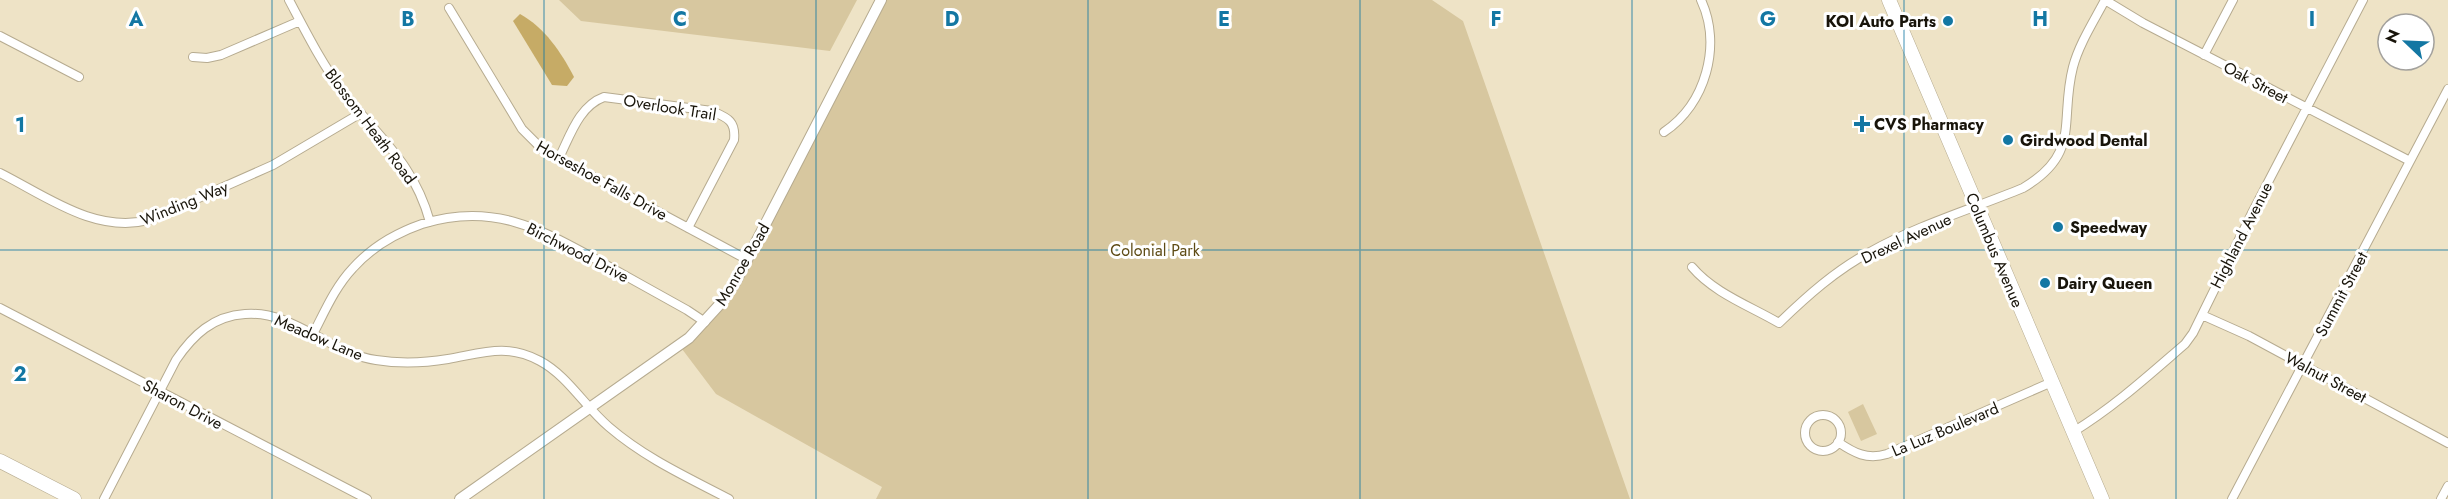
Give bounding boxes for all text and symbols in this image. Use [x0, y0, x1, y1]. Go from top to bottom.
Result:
text: A [128, 5, 144, 34]
text: B [401, 5, 415, 34]
text: C [673, 5, 687, 34]
text: D [945, 5, 959, 34]
text: E [1218, 5, 1230, 34]
text: F [1490, 5, 1502, 34]
text: G [1760, 5, 1776, 34]
text: H [2032, 5, 2048, 34]
text: I [2309, 5, 2315, 34]
place label: KOI Auto Parts [1826, 10, 1936, 33]
north arrow [2376, 12, 2436, 72]
marker: KOI Auto Parts [1941, 14, 1955, 28]
text: N [2380, 26, 2406, 47]
street label: Oak Street [2219, 56, 2292, 109]
street label: Blossom Heath Road [320, 64, 422, 189]
street label: Overlook Trail [622, 89, 718, 126]
text: 1 [15, 111, 25, 140]
place label: CVS Pharmacy [1874, 113, 1984, 136]
marker: CVS Pharmacy [1855, 117, 1869, 131]
place label: Girdwood Dental [2020, 129, 2148, 152]
marker: Girdwood Dental [2001, 133, 2015, 147]
street label: Horseshoe Falls Drive [532, 135, 671, 226]
street label: Winding Way [137, 175, 232, 232]
street label: Highland Avenue [2205, 178, 2278, 292]
street label: Columbus Avenue [1960, 189, 2029, 311]
street label: Drexel Avenue [1857, 207, 1955, 269]
place label: Speedway [2070, 216, 2148, 239]
street label: Birchwood Drive [523, 217, 633, 288]
street label: Monroe Road [710, 219, 775, 310]
marker: Speedway [2051, 220, 2065, 234]
park label: Colonial Park [1110, 239, 1201, 262]
street label: Summit Street [2309, 248, 2374, 341]
place label: Dairy Queen [2057, 272, 2153, 295]
marker: Dairy Queen [2038, 276, 2052, 290]
street label: Meadow Lane [271, 309, 366, 366]
street label: Walnut Street [2281, 346, 2371, 409]
text: 2 [13, 360, 27, 389]
street label: Sharon Drive [139, 374, 227, 435]
street label: La Luz Boulevard [1888, 397, 2002, 462]

